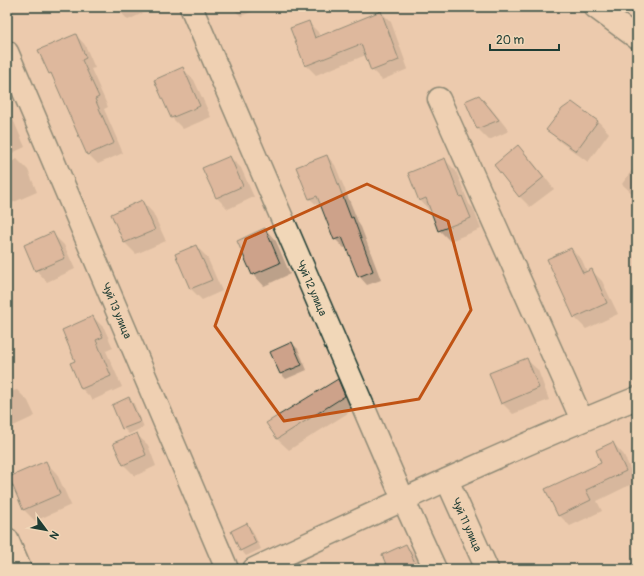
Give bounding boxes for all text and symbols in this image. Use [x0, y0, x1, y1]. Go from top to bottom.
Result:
scale bar [490, 26, 559, 52]
text: 20 m [496, 33, 525, 48]
street label: Чуй 12 улица [294, 258, 329, 318]
street label: Чуй 13 улица [99, 281, 134, 341]
street label: Чуй 11 улица [449, 496, 484, 554]
north arrow [26, 510, 66, 550]
text: N [46, 528, 62, 542]

